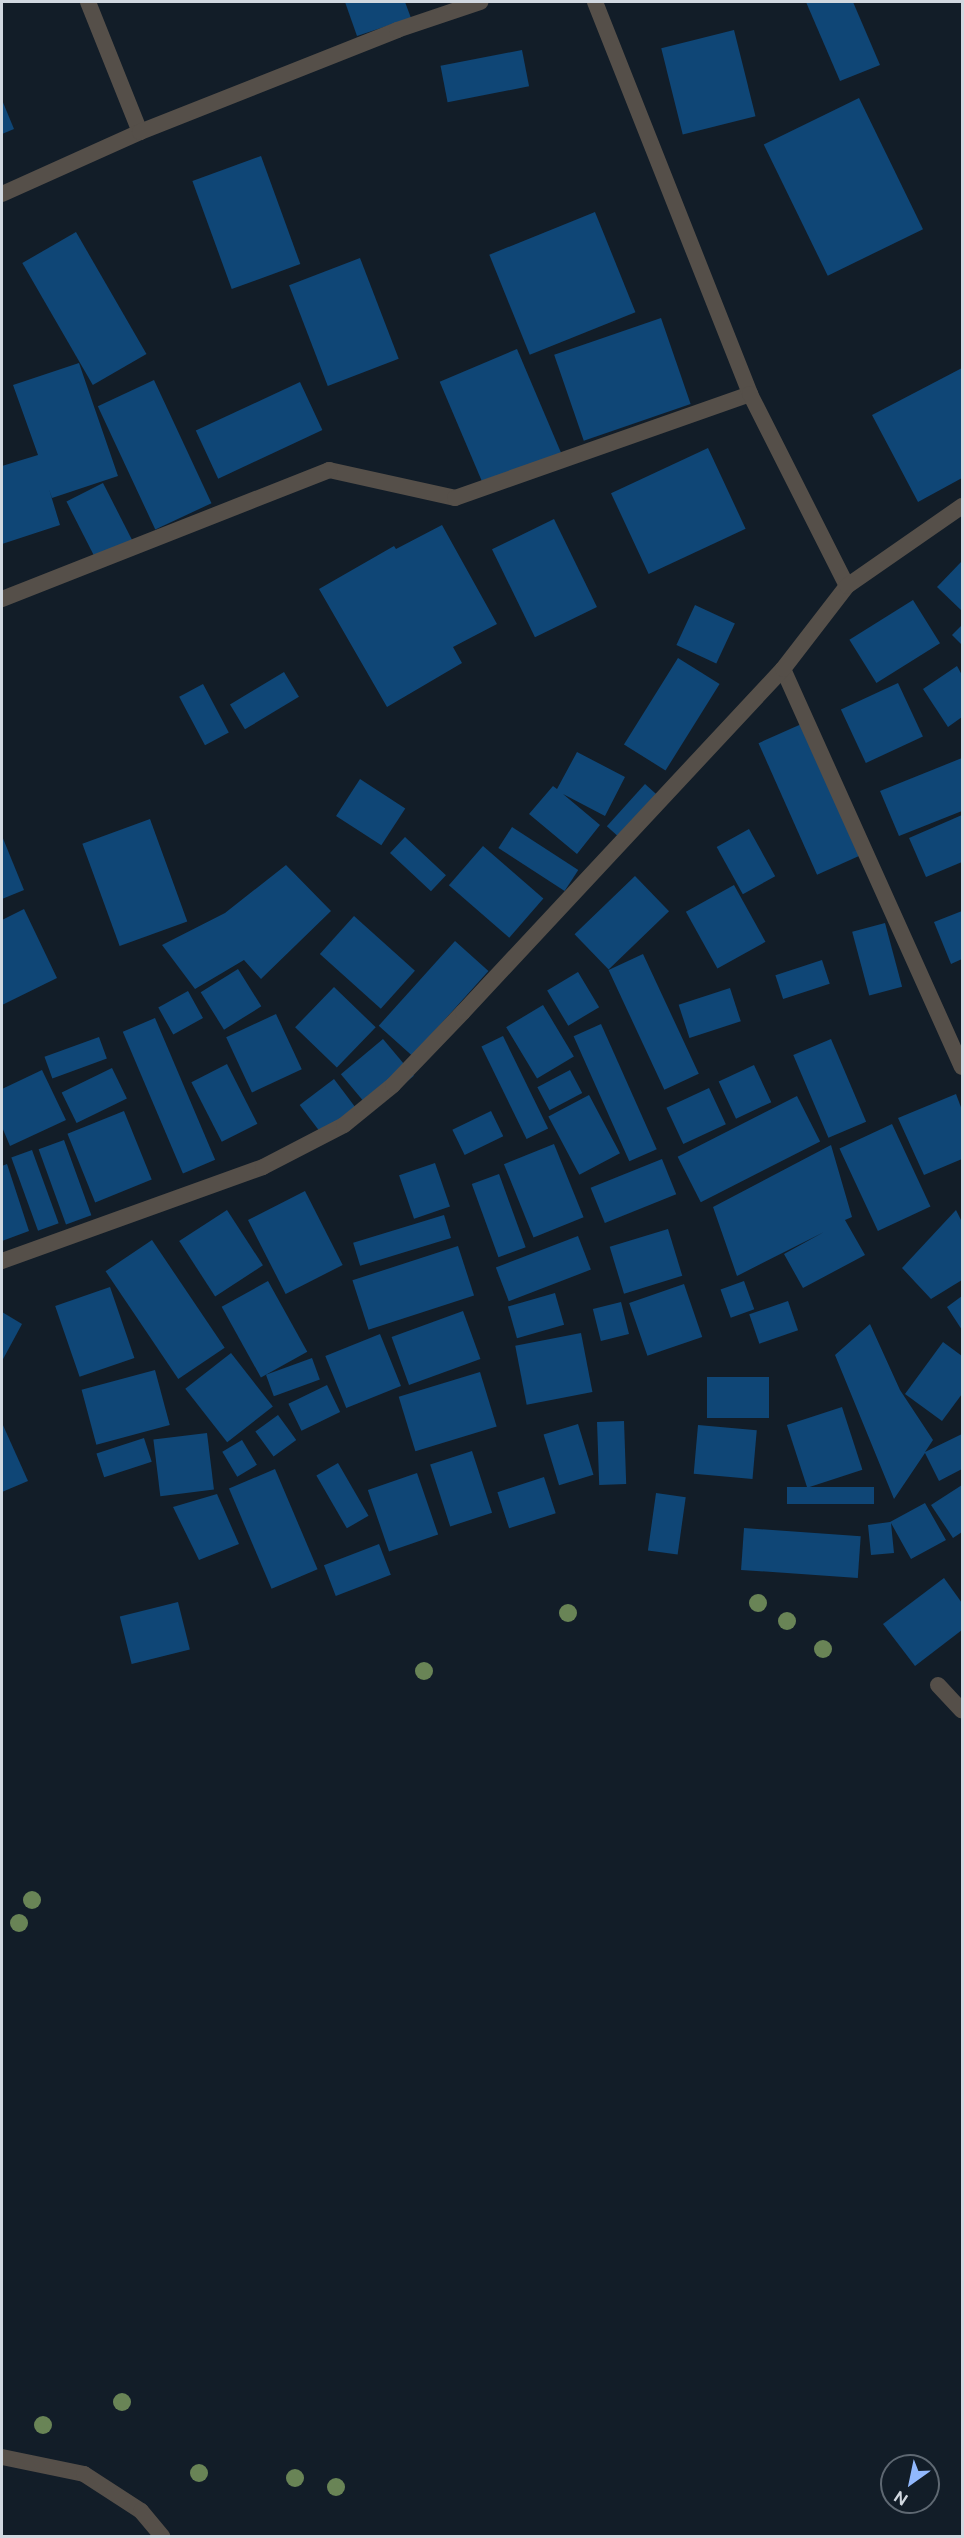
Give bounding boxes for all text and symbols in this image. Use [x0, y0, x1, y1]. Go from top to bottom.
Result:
north arrow [880, 2454, 940, 2514]
text: N [891, 2486, 911, 2509]

